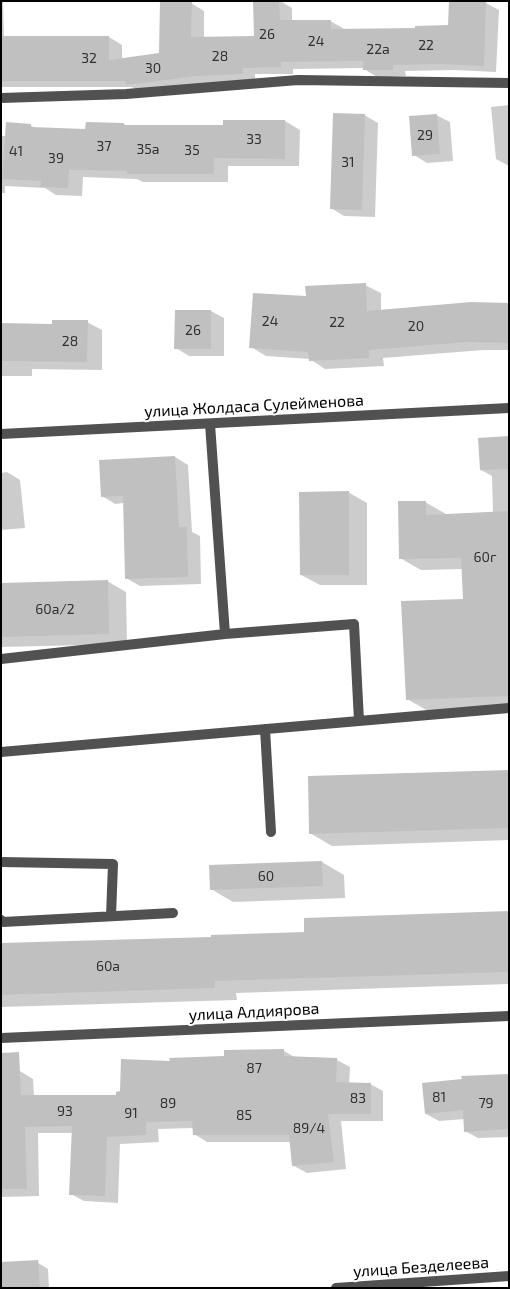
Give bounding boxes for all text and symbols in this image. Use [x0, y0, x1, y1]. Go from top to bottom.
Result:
house number: 26 [259, 26, 275, 42]
house number: 24 [308, 33, 324, 49]
house number: 22 [418, 37, 434, 53]
house number: 22а [366, 41, 390, 57]
house number: 28 [212, 48, 228, 64]
house number: 32 [81, 50, 97, 66]
house number: 30 [145, 60, 161, 76]
house number: 29 [417, 127, 433, 143]
house number: 33 [246, 131, 262, 147]
house number: 37 [97, 138, 111, 154]
house number: 35а [136, 141, 160, 157]
house number: 35 [184, 142, 200, 158]
house number: 41 [9, 143, 23, 159]
house number: 39 [48, 150, 64, 166]
house number: 31 [341, 154, 355, 170]
house number: 24 [262, 313, 278, 329]
house number: 22 [329, 314, 345, 330]
house number: 20 [408, 318, 424, 334]
house number: 26 [185, 322, 201, 338]
house number: 28 [62, 333, 78, 349]
street label: улица Жолдаса Сулейменова [144, 391, 364, 421]
house number: 60г [474, 549, 496, 565]
house number: 60а/2 [35, 601, 75, 617]
house number: 60 [258, 868, 274, 884]
house number: 60а [96, 958, 120, 974]
street label: улица Алдиярова [188, 999, 320, 1025]
house number: 87 [246, 1060, 262, 1076]
house number: 81 [432, 1089, 446, 1105]
house number: 83 [350, 1090, 366, 1106]
house number: 89 [160, 1095, 176, 1111]
house number: 79 [478, 1095, 494, 1111]
house number: 93 [57, 1103, 73, 1119]
house number: 91 [124, 1105, 138, 1121]
house number: 85 [236, 1107, 252, 1123]
house number: 89/4 [293, 1120, 325, 1136]
street label: улица Безделеева [352, 1253, 490, 1281]

